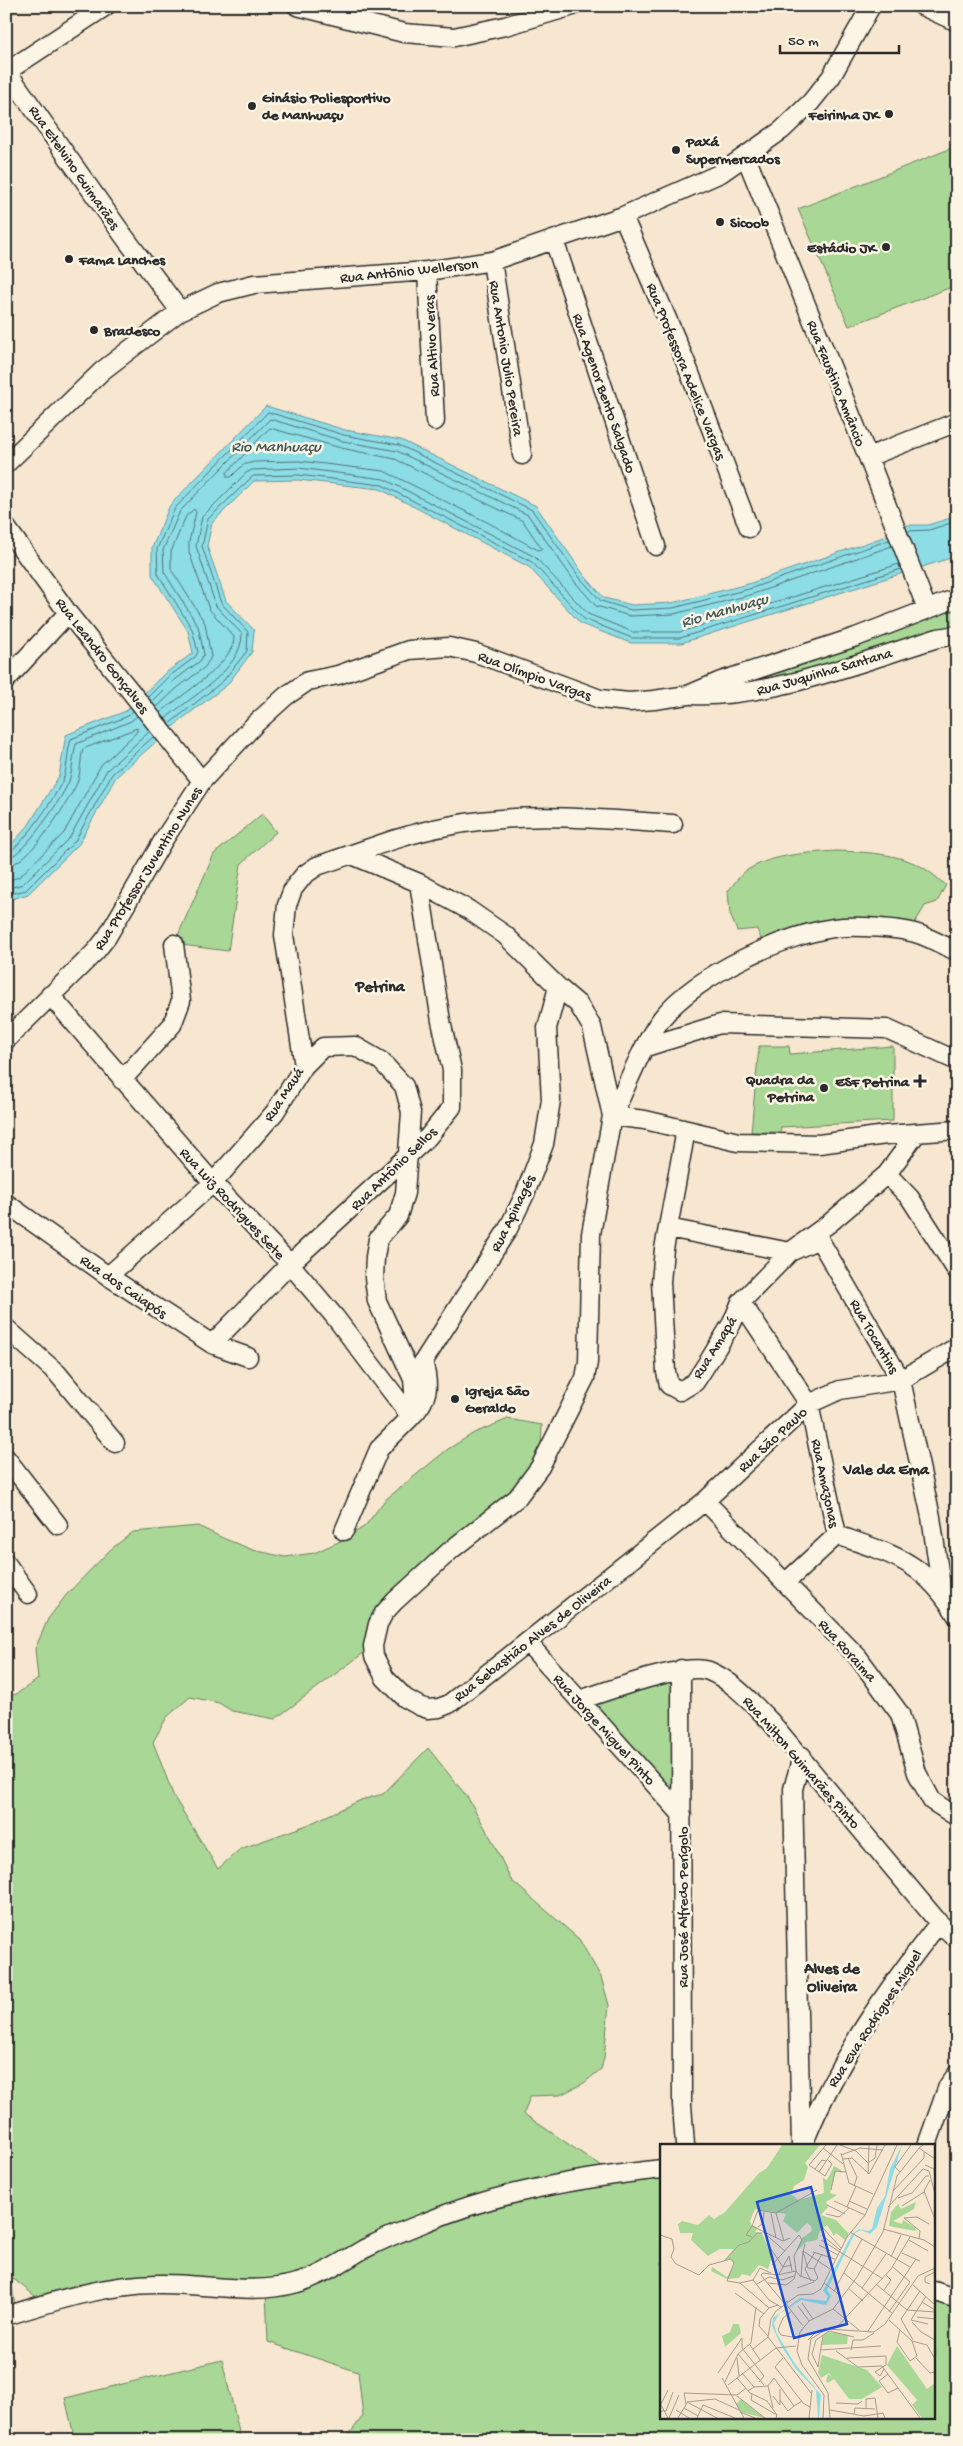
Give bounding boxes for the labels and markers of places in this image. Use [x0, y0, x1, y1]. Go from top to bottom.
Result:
place label: Ginásio Poliesportivo de Manhuaçu [262, 90, 391, 125]
marker: Ginásio Poliesportivo de Manhuaçu [246, 100, 258, 112]
place label: Feirinha JK [807, 107, 881, 125]
marker: Feirinha JK [883, 108, 895, 120]
place label: Paxá Supermercados [685, 134, 781, 169]
marker: Paxá Supermercados [670, 144, 682, 156]
place label: Sicoob [730, 215, 769, 233]
marker: Sicoob [714, 216, 726, 228]
place label: Estádio JK [807, 240, 878, 258]
marker: Estádio JK [880, 241, 892, 253]
place label: Fama Lanches [78, 252, 166, 270]
marker: Fama Lanches [63, 253, 75, 265]
place label: Bradesco [103, 323, 160, 341]
marker: Bradesco [88, 324, 100, 336]
place label: Quadra da Petrina [745, 1072, 815, 1107]
place label: ESF Petrina [835, 1074, 910, 1092]
marker: ESF Petrina [913, 1074, 927, 1088]
marker: Quadra da Petrina [818, 1082, 830, 1094]
place label: Igreja São Geraldo [465, 1383, 530, 1418]
marker: Igreja São Geraldo [449, 1393, 461, 1405]

